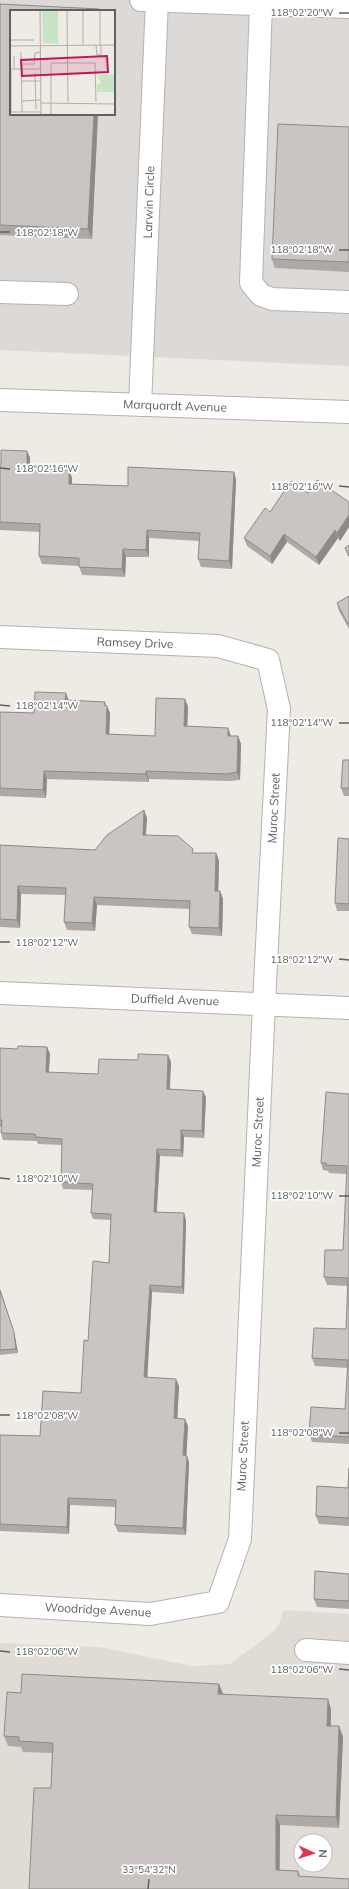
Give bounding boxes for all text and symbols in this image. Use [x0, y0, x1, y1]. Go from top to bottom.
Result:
text: 118°02'20"W [271, 6, 333, 19]
inset map [10, 10, 115, 115]
street label: Larwin Circle [140, 165, 157, 239]
text: 118°02'18"W [16, 226, 78, 239]
text: 118°02'18"W [271, 243, 333, 256]
street label: Marquardt Avenue [123, 396, 227, 415]
text: 118°02'16"W [16, 462, 78, 475]
text: 118°02'16"W [271, 480, 333, 493]
street label: Ramsey Drive [96, 634, 174, 651]
text: 118°02'14"W [16, 699, 78, 712]
text: 118°02'14"W [271, 716, 333, 729]
street label: Muroc Street [264, 772, 283, 844]
text: 118°02'12"W [16, 936, 78, 949]
text: 118°02'12"W [271, 953, 333, 966]
street label: Duffield Avenue [131, 990, 219, 1009]
street label: Muroc Street [248, 1096, 267, 1168]
text: 118°02'10"W [16, 1172, 78, 1185]
text: 118°02'10"W [271, 1189, 333, 1202]
text: 118°02'08"W [16, 1409, 78, 1422]
street label: Muroc Street [233, 1420, 252, 1492]
text: 118°02'08"W [271, 1426, 333, 1439]
street label: Woodridge Avenue [44, 1599, 152, 1620]
text: 118°02'06"W [16, 1645, 78, 1658]
text: 118°02'06"W [271, 1663, 333, 1676]
north arrow [293, 1833, 333, 1873]
text: N [316, 1849, 330, 1858]
text: 33°54'32"N [122, 1863, 176, 1876]

